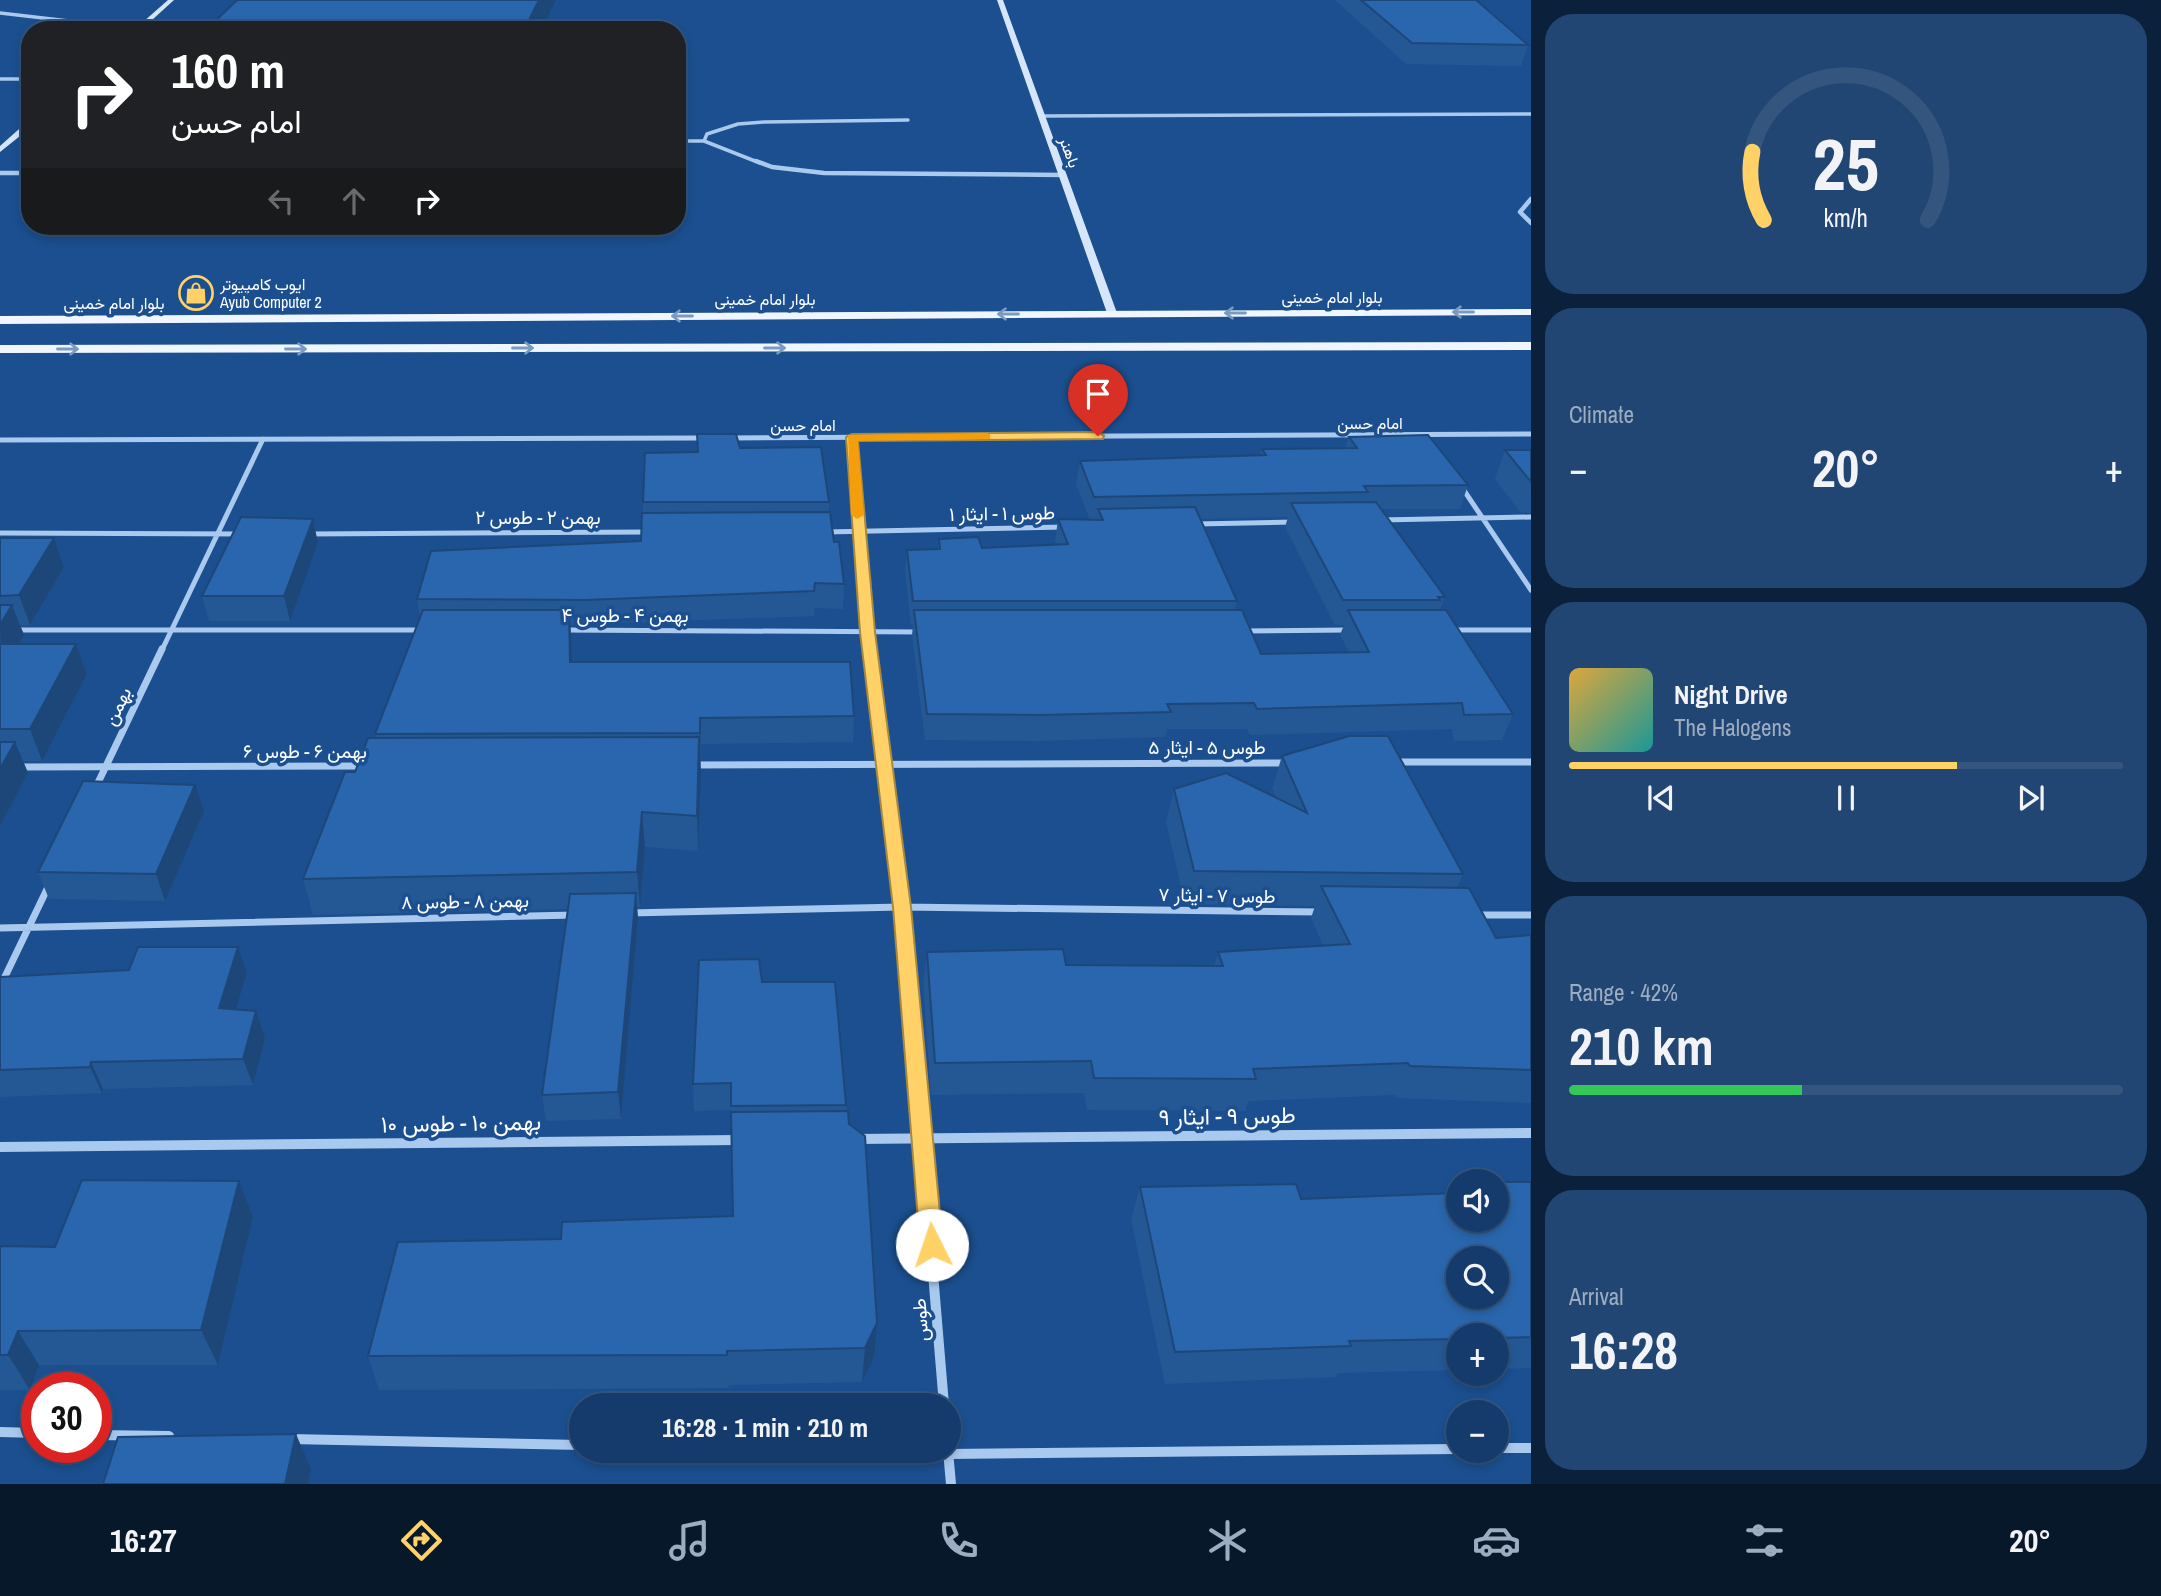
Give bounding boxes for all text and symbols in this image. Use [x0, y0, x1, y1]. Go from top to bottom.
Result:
text: 160 m [171, 37, 285, 103]
icon: right [56, 49, 147, 140]
text: امام حسن [171, 100, 302, 143]
text: 25 [1813, 115, 1879, 213]
street label: باهنر [1054, 132, 1086, 171]
icon: left [262, 182, 300, 220]
icon: ahead [335, 182, 373, 220]
icon: right [408, 182, 446, 220]
text: km/h [1824, 201, 1868, 235]
place label: ایوب کامپیوتر Ayub Computer 2 [219, 273, 322, 313]
shop icon: ایوب کامپیوتر Ayub Computer 2 [177, 274, 215, 312]
street label: بلوار امام خمینی [1282, 286, 1382, 308]
street label: بلوار امام خمینی [715, 288, 815, 310]
street label: بلوار امام خمینی [64, 292, 164, 314]
one-way arrow [1452, 305, 1475, 319]
one-way arrow [1224, 306, 1247, 320]
one-way arrow [997, 307, 1020, 321]
one-way arrow [671, 309, 694, 323]
one-way arrow [511, 341, 534, 355]
one-way arrow [763, 341, 786, 355]
one-way arrow [56, 342, 79, 356]
one-way arrow [284, 342, 307, 356]
pin [1068, 364, 1128, 436]
icon: arrive [1079, 375, 1117, 413]
text: Climate [1569, 399, 1634, 430]
street label: امام حسن [1337, 412, 1403, 434]
street label: امام حسن [770, 414, 836, 436]
text: 20° [1812, 433, 1880, 503]
text: − [1569, 443, 1587, 494]
text: + [2105, 443, 2123, 494]
street label: طوس ۱ - ایثار ۱ [949, 499, 1055, 527]
street label: بهمن ۲ - طوس ۲ [475, 504, 601, 530]
street label: بهمن ۴ - طوس ۴ [561, 602, 689, 628]
text: Night Drive [1674, 677, 1788, 712]
street label: بهمن [97, 682, 137, 730]
text: The Halogens [1674, 712, 1791, 743]
street label: طوس ۵ - ایثار ۵ [1148, 734, 1266, 760]
street label: بهمن ۶ - طوس ۶ [243, 738, 367, 764]
icon: previous [1642, 779, 1680, 817]
icon: pause [1827, 779, 1865, 817]
icon: next [2012, 779, 2050, 817]
street label: طوس ۷ - ایثار ۷ [1158, 881, 1276, 909]
street label: بهمن ۸ - طوس ۸ [401, 887, 529, 915]
text: Range · 42% [1569, 977, 1678, 1008]
text: 210 km [1569, 1011, 1714, 1081]
street label: طوس ۹ - ایثار ۹ [1158, 1099, 1296, 1132]
street label: بهمن ۱۰ - طوس ۱۰ [381, 1106, 541, 1139]
map controls [1446, 1169, 1509, 1463]
button: sound [1446, 1169, 1509, 1232]
position arrow [895, 1208, 969, 1282]
button: search [1446, 1246, 1509, 1309]
text: Arrival [1569, 1281, 1624, 1312]
street label: طوس [906, 1298, 934, 1342]
text: 16:28 [1569, 1315, 1678, 1385]
button: + [1446, 1323, 1509, 1386]
speed limit sign: 30 [21, 1372, 112, 1463]
button: − [1446, 1400, 1509, 1463]
text: 16:28 · 1 min · 210 m [662, 1410, 868, 1445]
icon: directions [397, 1516, 446, 1565]
icon: music [665, 1516, 714, 1565]
icon: phone [934, 1516, 983, 1565]
icon: climate [1203, 1516, 1252, 1565]
icon: car [1472, 1516, 1521, 1565]
icon: filters [1740, 1516, 1789, 1565]
text: 16:27 [110, 1519, 177, 1562]
text: 20° [2009, 1519, 2051, 1562]

